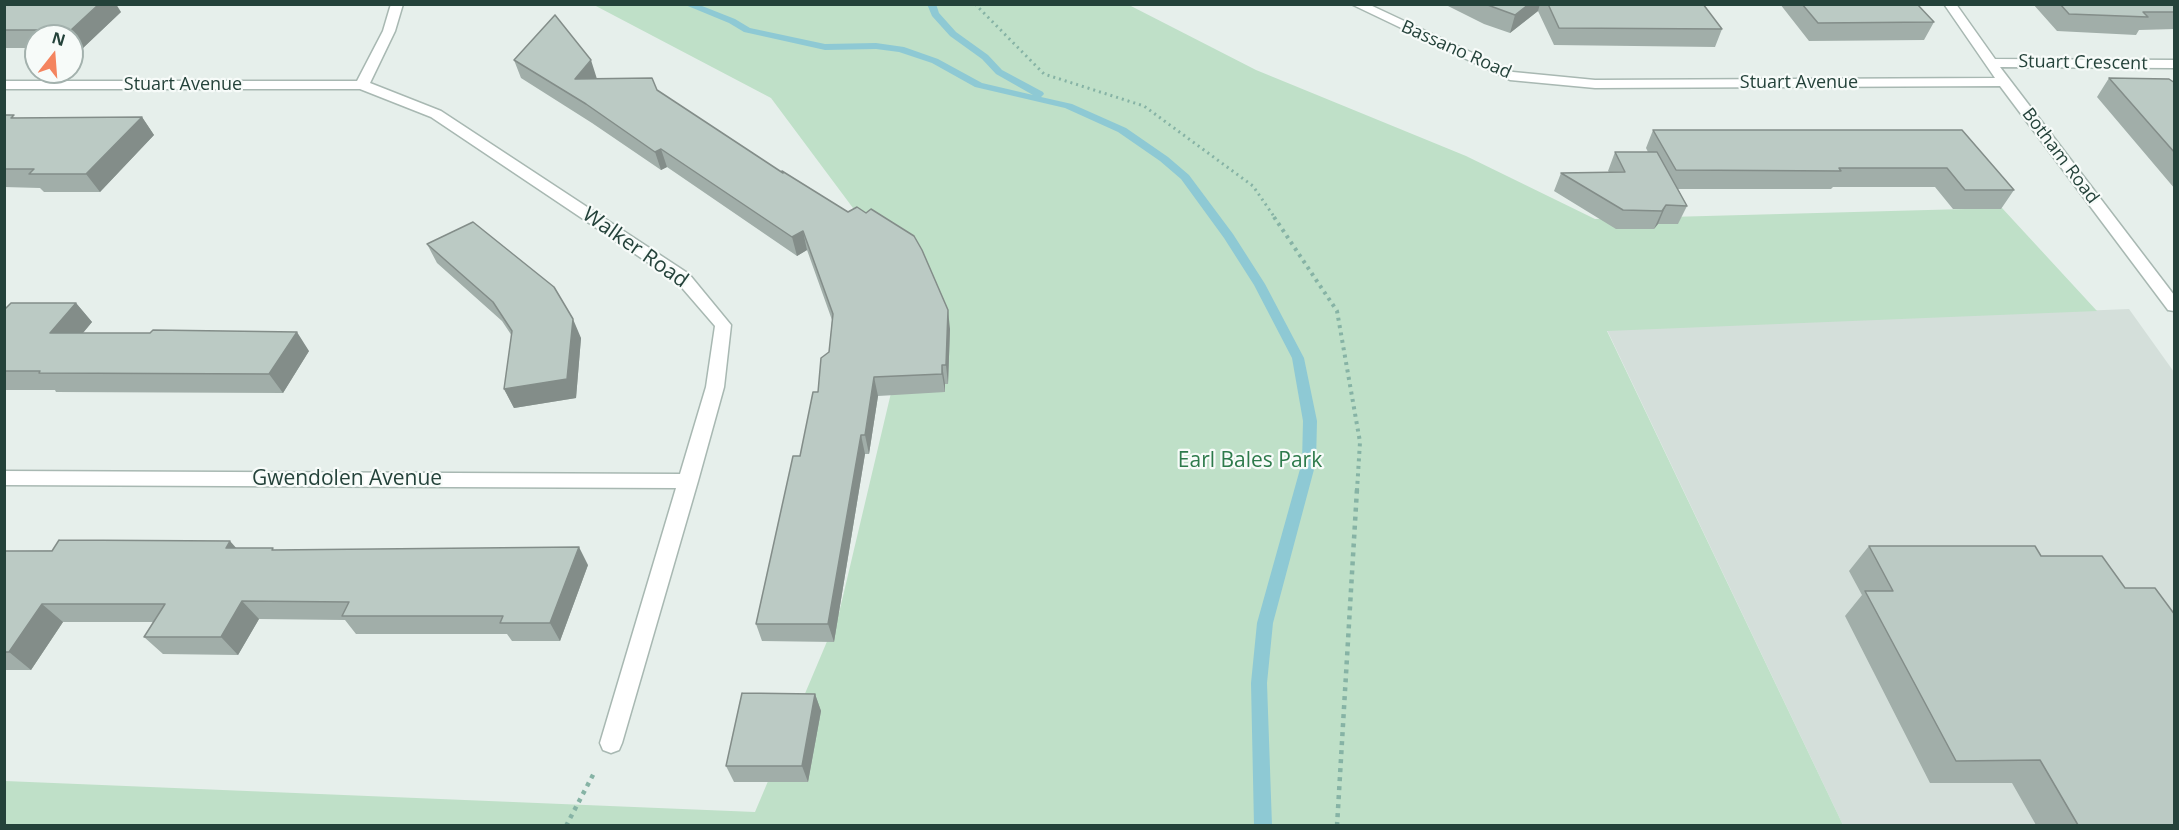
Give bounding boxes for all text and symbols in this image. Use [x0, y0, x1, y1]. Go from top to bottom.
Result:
street label: Bassano Road [1398, 16, 1514, 84]
north arrow [24, 24, 84, 84]
text: N [49, 26, 68, 51]
street label: Stuart Crescent [2018, 51, 2148, 75]
street label: Stuart Avenue [1740, 72, 1858, 94]
street label: Stuart Avenue [124, 74, 242, 96]
street label: Botham Road [2017, 104, 2103, 208]
street label: Walker Road [577, 202, 693, 294]
park label: Earl Bales Park [1178, 448, 1322, 474]
street label: Gwendolen Avenue [252, 466, 442, 492]

